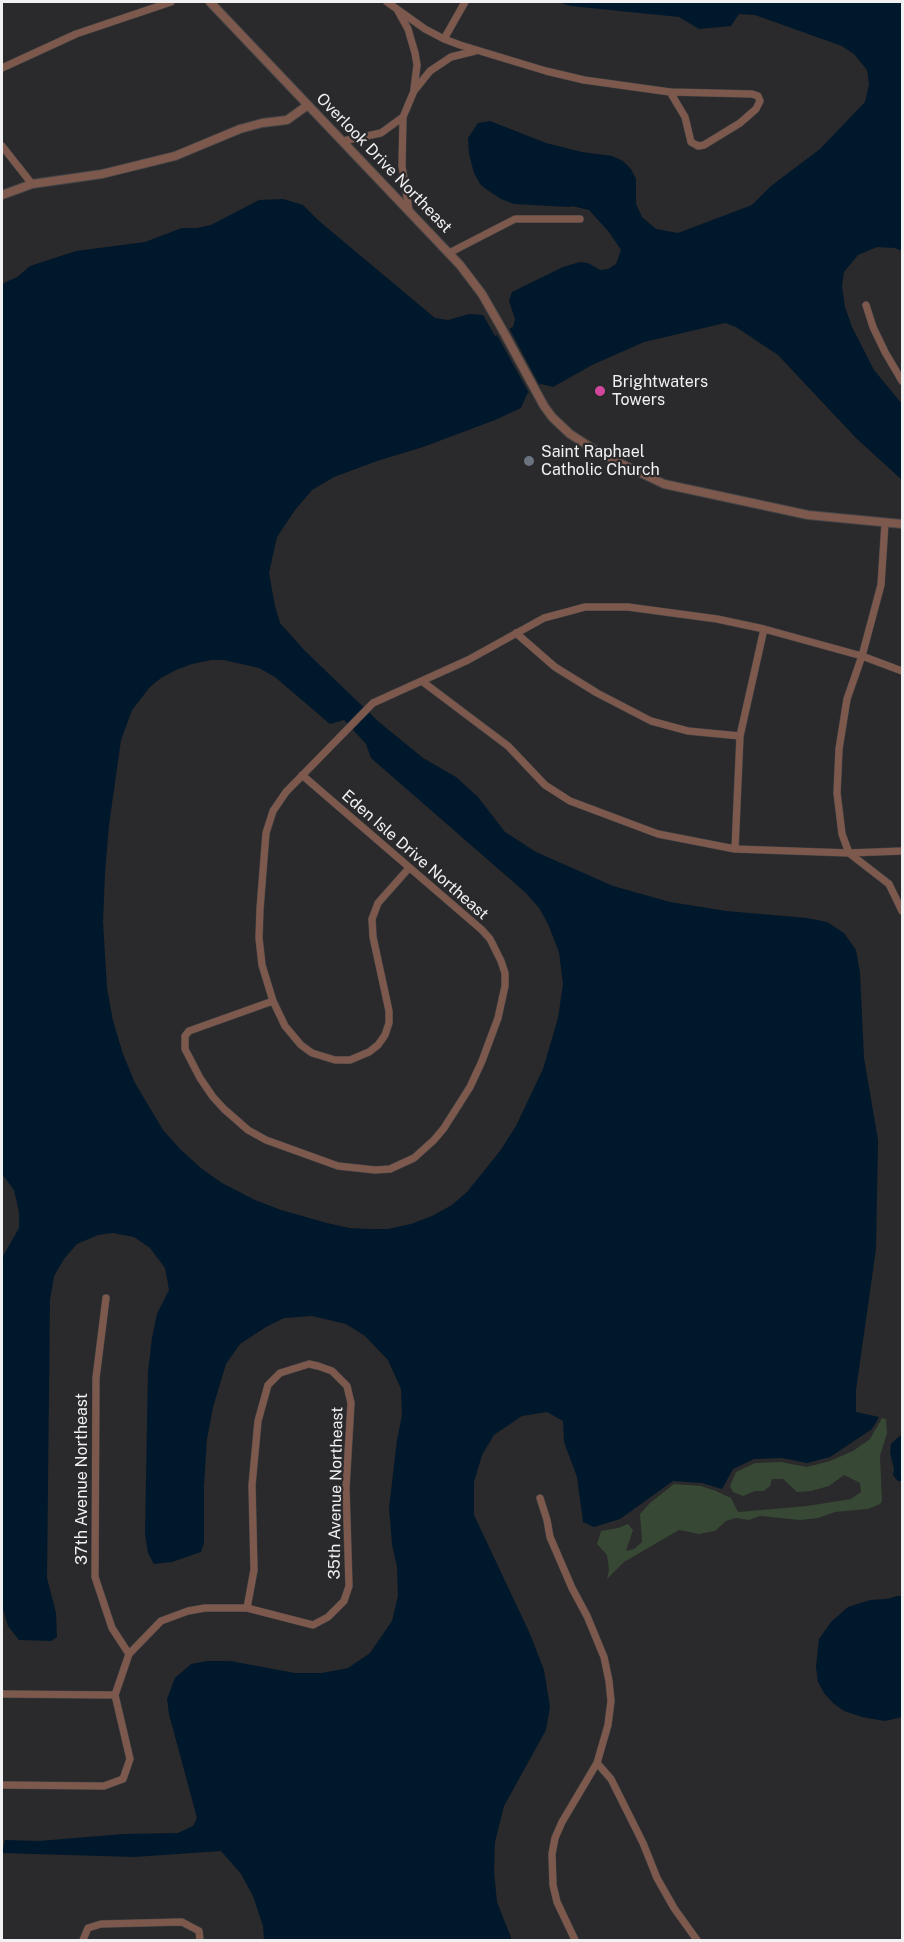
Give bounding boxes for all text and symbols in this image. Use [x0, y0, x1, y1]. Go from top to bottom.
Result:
street label: Overlook Drive Northeast [312, 89, 456, 237]
place label: Brightwaters Towers [612, 372, 708, 410]
marker: Brightwaters Towers [593, 384, 607, 398]
place label: Saint Raphael Catholic Church [541, 442, 660, 480]
marker: Saint Raphael Catholic Church [522, 454, 536, 468]
street label: Eden Isle Drive Northeast [338, 786, 492, 924]
street label: 37th Avenue Northeast [72, 1393, 92, 1565]
street label: 35th Avenue Northeast [325, 1406, 347, 1580]

